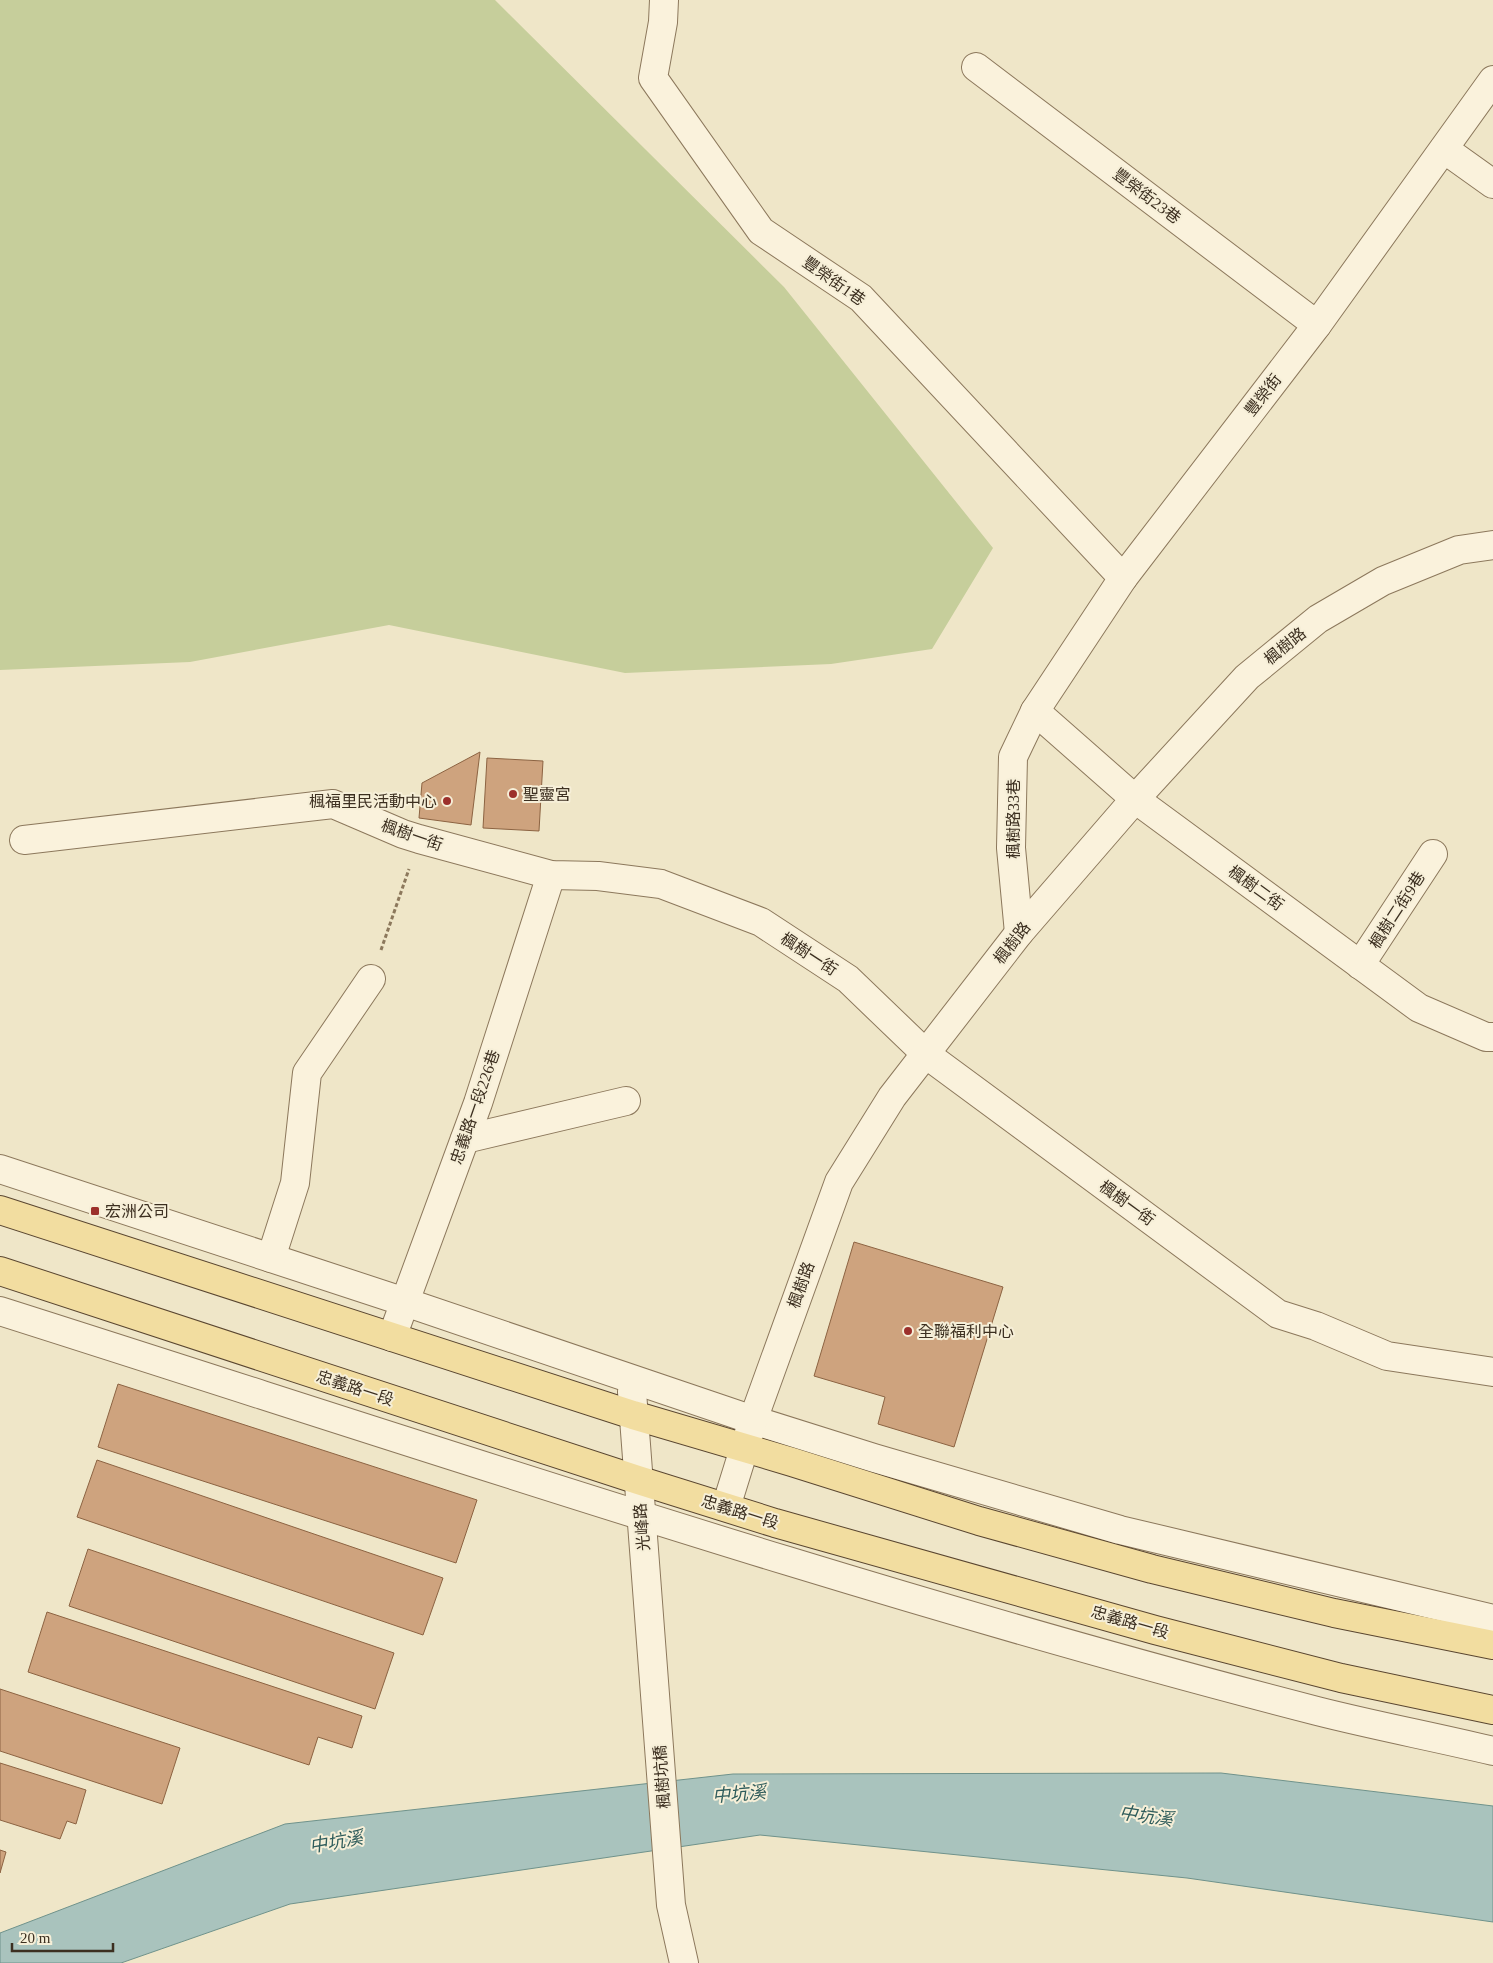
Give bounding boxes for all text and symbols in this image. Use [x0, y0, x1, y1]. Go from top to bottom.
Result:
street label: 豐榮街23巷 [1110, 165, 1184, 227]
street label: 豐榮街1巷 [800, 253, 868, 309]
street label: 豐榮街 [1242, 371, 1284, 419]
street label: 楓樹路 [1261, 624, 1309, 668]
street label: 楓樹路33巷 [1005, 779, 1022, 859]
place label: 聖靈宮 [523, 786, 571, 803]
marker: 聖靈宮 [507, 788, 519, 800]
place label: 楓福里民活動中心 [309, 793, 437, 810]
marker: 楓福里民活動中心 [441, 795, 453, 807]
street label: 楓樹一街 [379, 817, 445, 853]
street label: 楓樹二街 [1225, 862, 1287, 914]
street label: 楓樹二街9巷 [1366, 868, 1428, 952]
street label: 楓樹路 [991, 919, 1033, 967]
street label: 楓樹一街 [778, 929, 840, 979]
street label: 忠義路一段226巷 [447, 1047, 503, 1167]
street label: 楓樹一街 [1096, 1177, 1158, 1229]
place label: 宏洲公司 [105, 1203, 169, 1220]
marker: 宏洲公司 [89, 1205, 101, 1217]
street label: 楓樹路 [785, 1260, 817, 1310]
place label: 全聯福利中心 [918, 1323, 1014, 1340]
marker: 全聯福利中心 [902, 1325, 914, 1337]
street label: 忠義路一段 [314, 1368, 396, 1408]
street label: 忠義路一段 [699, 1492, 781, 1532]
street label: 光峰路 [631, 1502, 653, 1552]
street label: 忠義路一段 [1089, 1603, 1171, 1641]
street label: 楓樹坑橋 [651, 1744, 673, 1810]
water label: 中坑溪 [711, 1781, 770, 1806]
water label: 中坑溪 [1118, 1802, 1177, 1830]
water label: 中坑溪 [308, 1827, 367, 1857]
scale bar [12, 1920, 114, 1952]
text: 20 m [20, 1930, 51, 1946]

